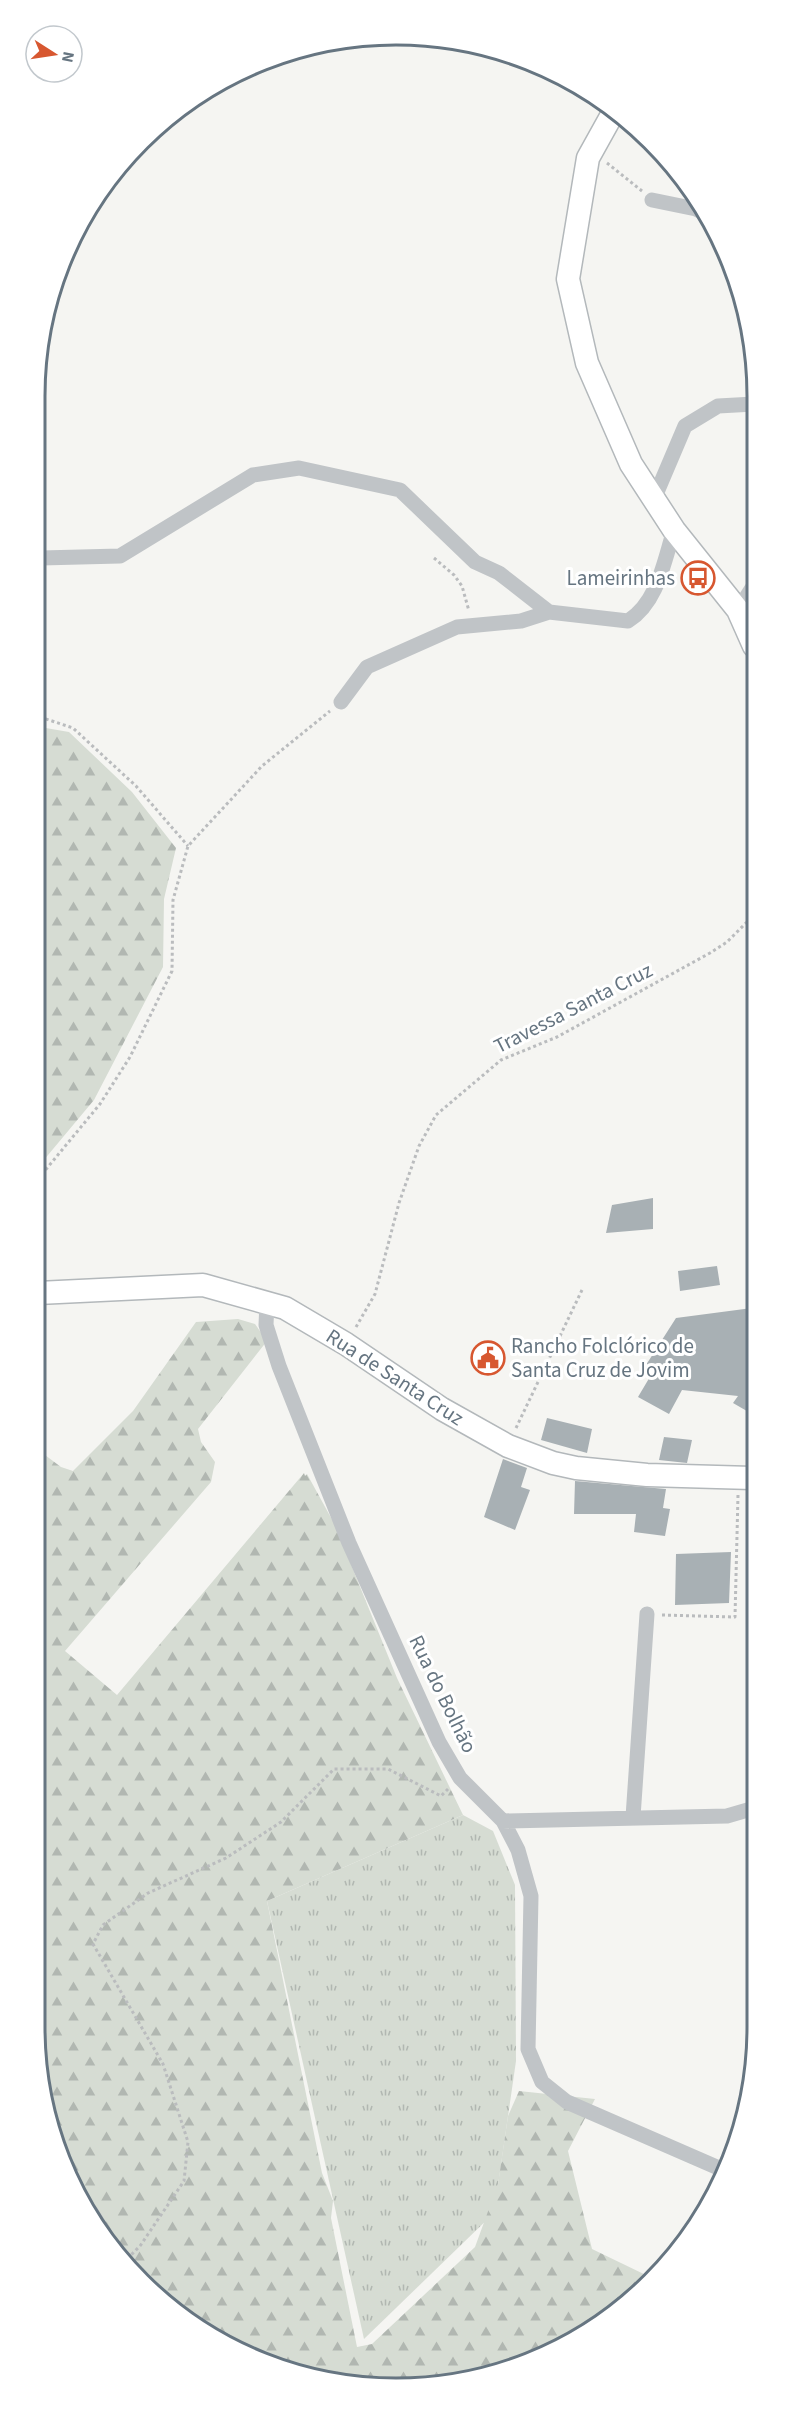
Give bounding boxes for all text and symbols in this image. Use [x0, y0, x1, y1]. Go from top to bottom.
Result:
north arrow [24, 24, 84, 84]
text: N [56, 49, 80, 64]
bus stop icon: Lameirinhas [680, 560, 716, 596]
place label: Lameirinhas [566, 563, 675, 593]
street label: Travessa Santa Cruz [488, 955, 658, 1061]
street label: Rua de Santa Cruz [320, 1321, 470, 1433]
place label: Rancho Folclórico de Santa Cruz de Jovim [511, 1331, 694, 1385]
public building icon: Rancho Folclórico de Santa Cruz de Jovim [470, 1340, 506, 1376]
street label: Rua do Bolhão [401, 1630, 485, 1758]

